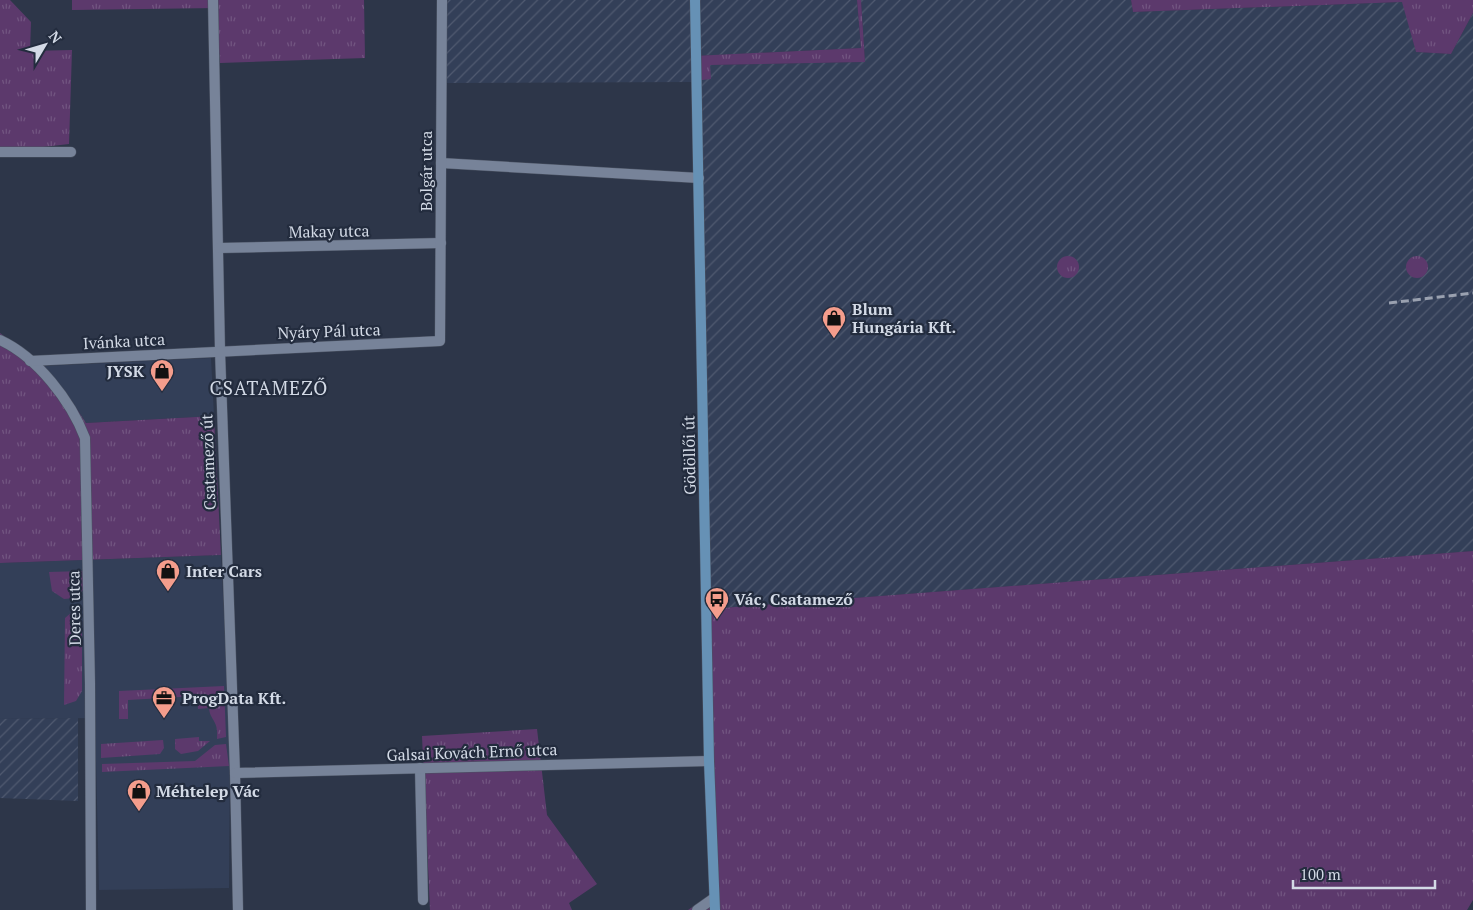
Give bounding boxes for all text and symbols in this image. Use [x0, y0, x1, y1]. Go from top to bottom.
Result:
north arrow [20, 20, 70, 70]
text: N [45, 27, 67, 47]
street label: Bolgár utca [415, 131, 437, 211]
street label: Makay utca [288, 219, 370, 243]
place label: Blum Hungária Kft. [852, 298, 956, 338]
shop icon: Blum Hungária Kft. [821, 305, 847, 339]
street label: Nyáry Pál utca [277, 318, 381, 344]
street label: Ivánka utca [82, 328, 166, 354]
shop icon: JYSK [149, 358, 175, 392]
place label: JYSK [107, 360, 145, 382]
district label: CSATAMEZŐ [210, 375, 328, 400]
street label: Csatamező út [195, 413, 221, 511]
street label: Gödöllői út [677, 415, 701, 495]
shop icon: Inter Cars [155, 558, 181, 592]
place label: Inter Cars [186, 560, 262, 582]
street label: Deres utca [62, 570, 86, 646]
bus stop icon: Vác, Csatamező [704, 586, 730, 620]
place label: Vác, Csatamező [734, 588, 853, 610]
office icon: ProgData Kft. [151, 685, 177, 719]
place label: ProgData Kft. [182, 687, 286, 709]
street label: Galsai Kovách Ernő utca [386, 738, 558, 766]
shop icon: Méhtelep Vác [126, 778, 152, 812]
place label: Méhtelep Vác [156, 780, 260, 802]
scale bar [1293, 858, 1436, 890]
text: 100 m [1300, 864, 1341, 884]

